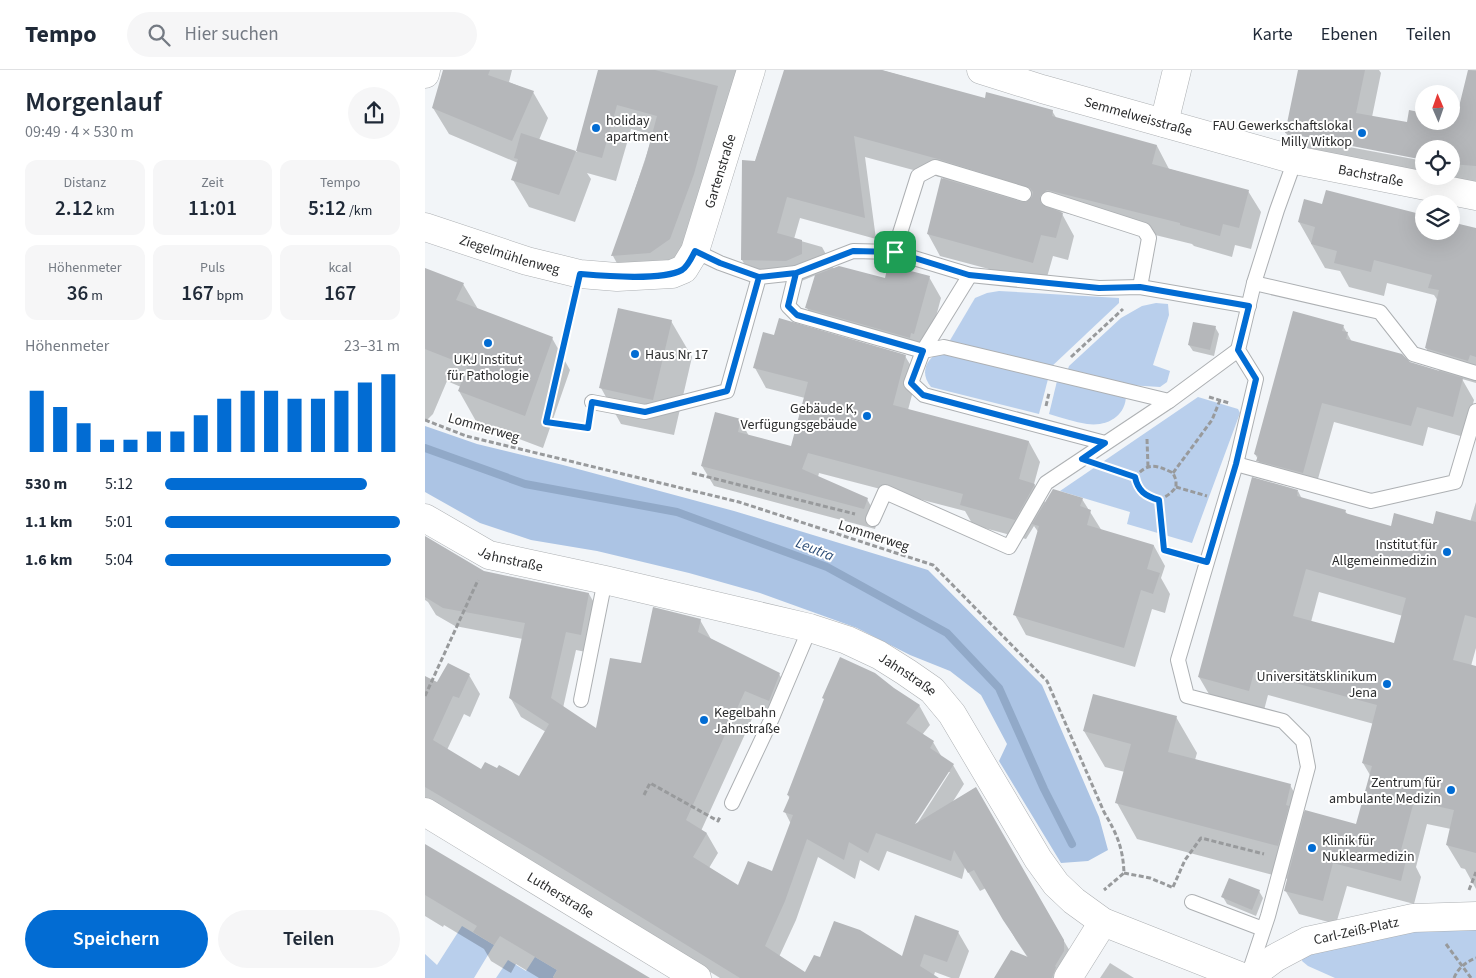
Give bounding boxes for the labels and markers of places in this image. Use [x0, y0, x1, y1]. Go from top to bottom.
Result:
place label: holiday apartment [606, 111, 668, 147]
place label: FAU Gewerkschaftslokal Milly Witkop [1212, 116, 1352, 152]
marker: holiday apartment [590, 122, 602, 134]
marker: FAU Gewerkschaftslokal Milly Witkop [1356, 127, 1368, 139]
pin [874, 231, 916, 273]
marker: UKJ Institut für Pathologie [482, 337, 494, 349]
place label: Haus Nr 17 [645, 345, 708, 365]
marker: Haus Nr 17 [629, 348, 641, 360]
place label: UKJ Institut für Pathologie [447, 350, 529, 386]
place label: Gebäude K, Verfügungsgebäude [740, 399, 857, 435]
marker: Gebäude K, Verfügungsgebäude [861, 410, 873, 422]
place label: Institut für Allgemeinmedizin [1332, 535, 1437, 571]
marker: Institut für Allgemeinmedizin [1441, 546, 1453, 558]
place label: Universitätsklinikum Jena [1257, 667, 1377, 703]
marker: Universitätsklinikum Jena [1381, 678, 1393, 690]
place label: Kegelbahn Jahnstraße [714, 703, 780, 739]
marker: Kegelbahn Jahnstraße [698, 714, 710, 726]
place label: Zentrum für ambulante Medizin [1329, 773, 1441, 809]
marker: Zentrum für ambulante Medizin [1445, 784, 1457, 796]
place label: Klinik für Nuklearmedizin [1322, 831, 1415, 867]
marker: Klinik für Nuklearmedizin [1306, 842, 1318, 854]

